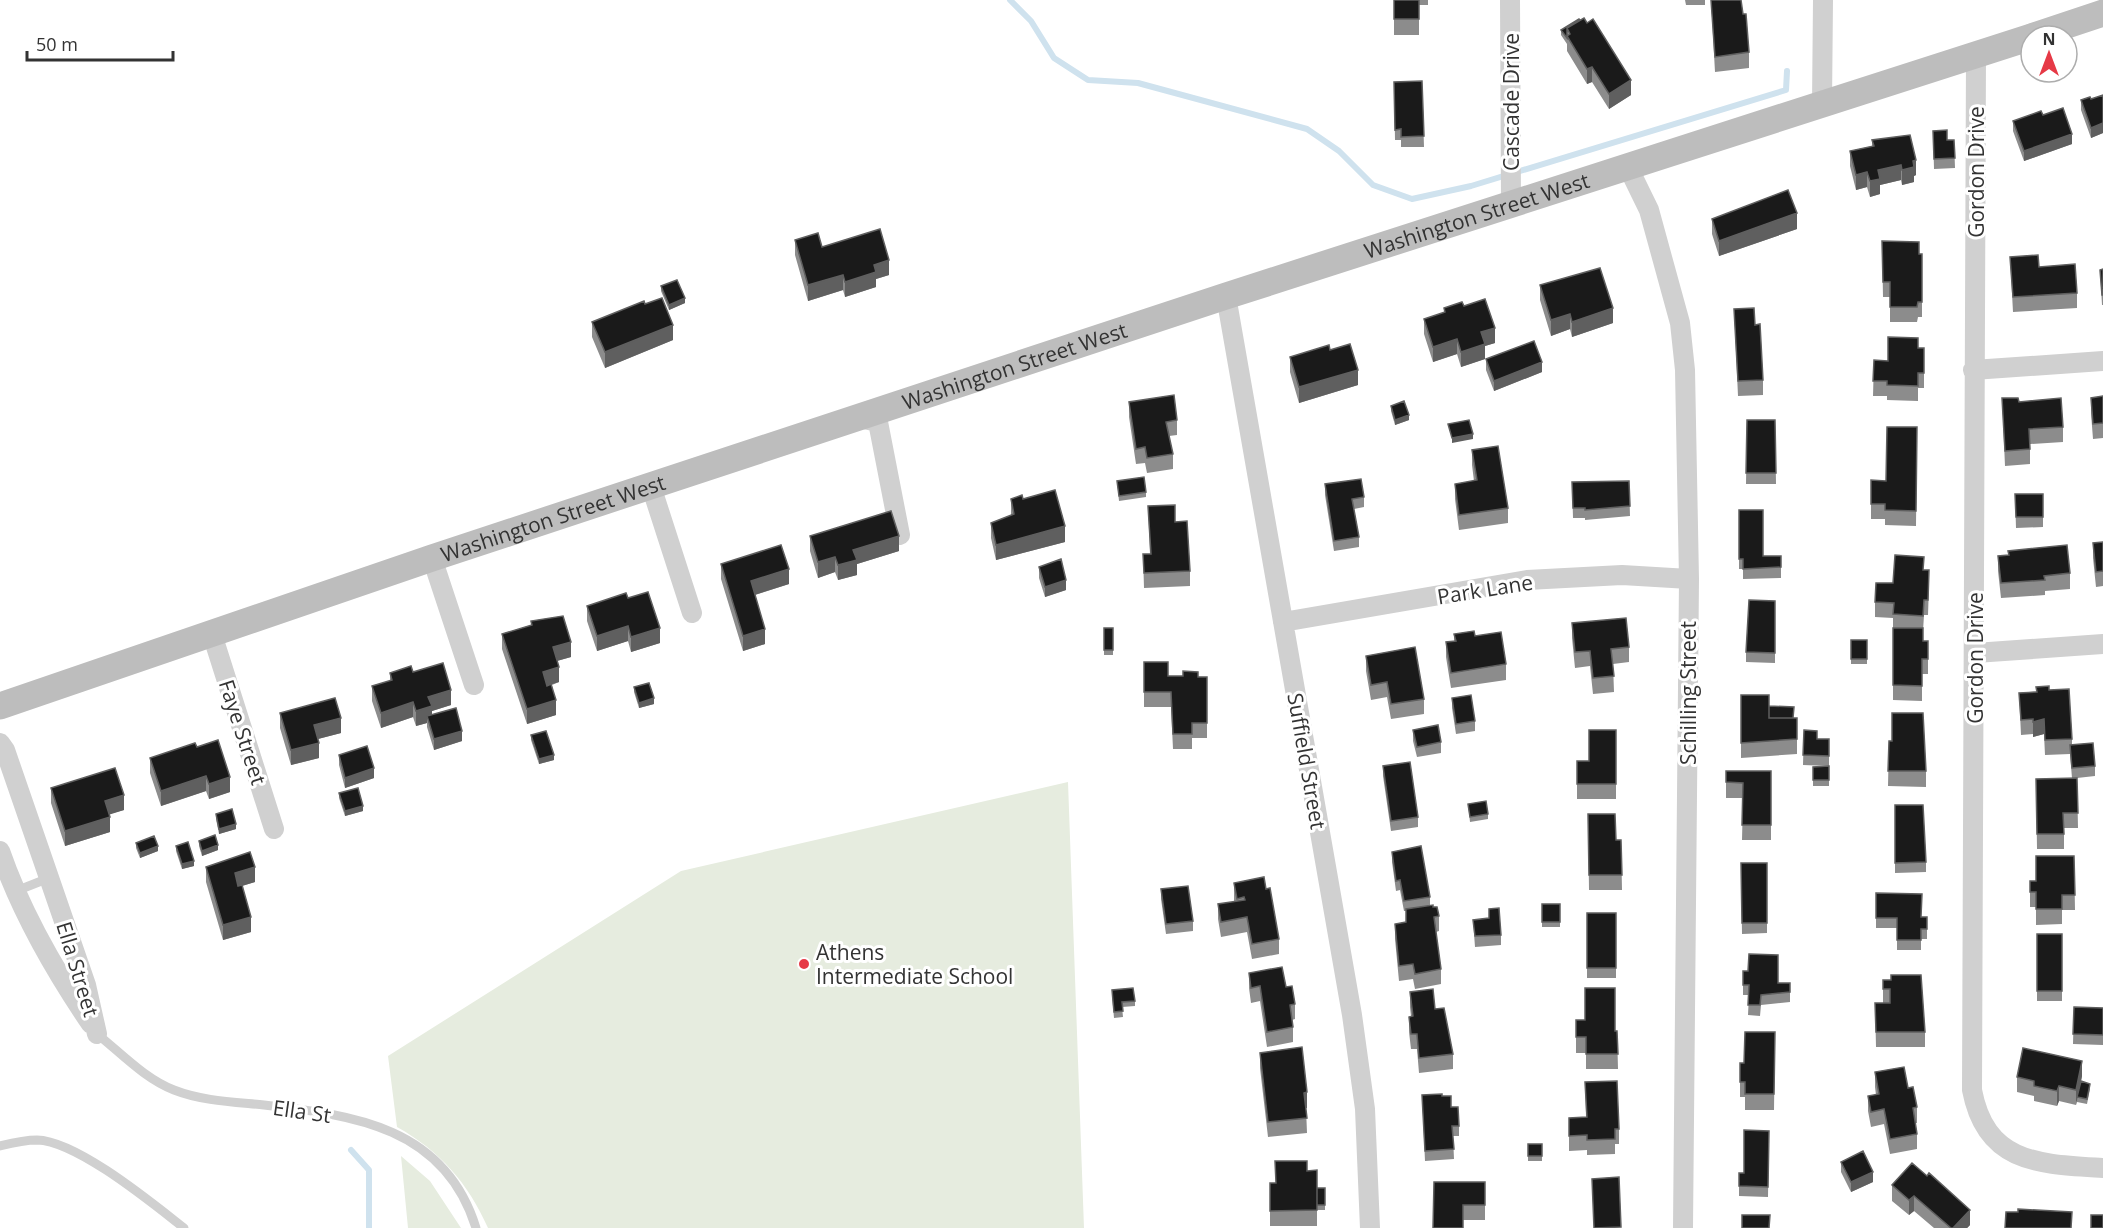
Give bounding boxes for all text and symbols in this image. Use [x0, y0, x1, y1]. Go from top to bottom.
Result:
scale bar [27, 24, 172, 62]
north arrow [2019, 24, 2079, 84]
text: N [2042, 28, 2056, 50]
text: 50 m [36, 32, 78, 56]
street label: Cascade Drive [1497, 33, 1525, 171]
street label: Gordon Drive [1962, 106, 1990, 238]
street label: Washington Street West [1360, 166, 1593, 265]
street label: Washington Street West [899, 316, 1130, 416]
street label: Washington Street West [437, 468, 669, 568]
street label: Park Lane [1435, 568, 1535, 610]
street label: Gordon Drive [1961, 592, 1989, 724]
street label: Schilling Street [1674, 621, 1702, 765]
street label: Faye Street [213, 676, 273, 788]
street label: Suffield Street [1281, 691, 1333, 831]
street label: Ella Street [50, 918, 106, 1020]
place label: Athens Intermediate School [816, 938, 1013, 990]
marker: Athens Intermediate School [797, 957, 811, 971]
street label: Ella St [271, 1093, 333, 1129]

